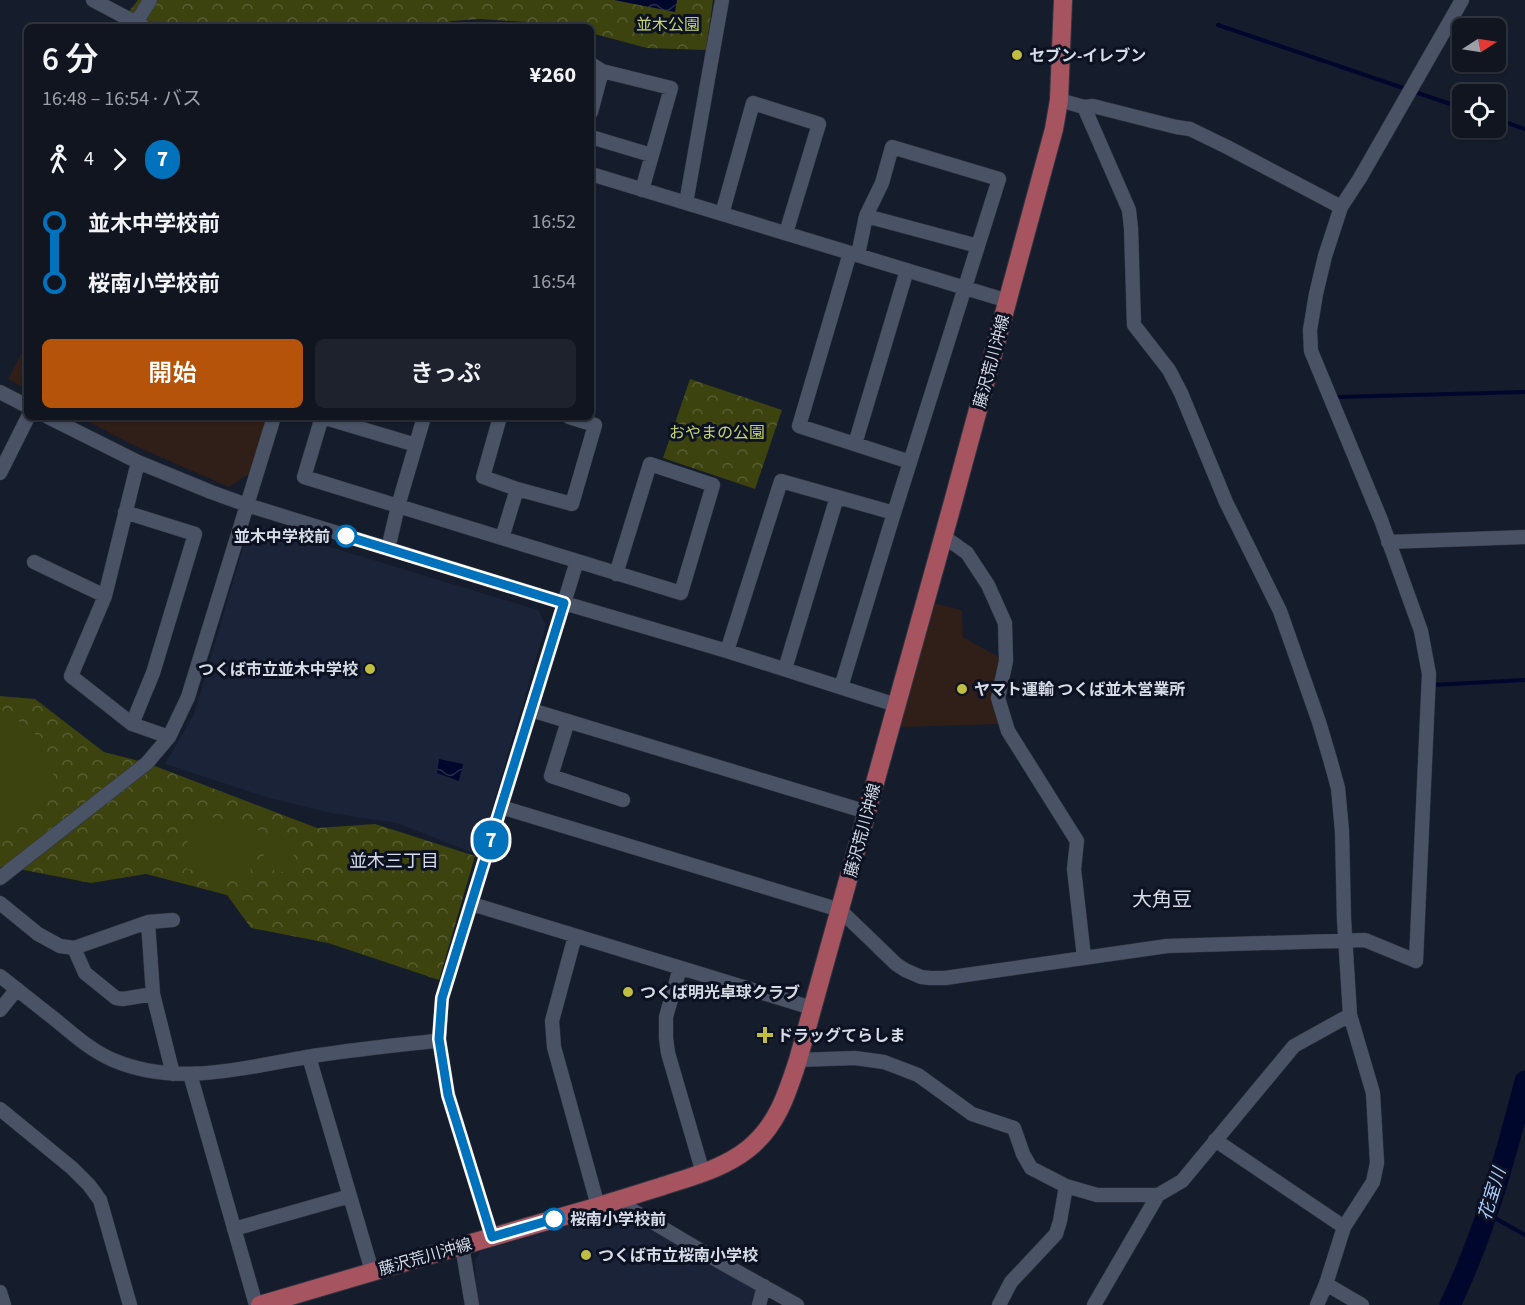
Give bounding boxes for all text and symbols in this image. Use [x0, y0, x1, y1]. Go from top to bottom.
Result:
park label: 並木公園 [636, 14, 700, 36]
north arrow [1452, 18, 1506, 72]
map controls [1452, 18, 1506, 138]
text: 6 分 [42, 36, 99, 83]
place label: セブン-イレブン [1029, 45, 1146, 67]
marker: セブン-イレブン [1010, 48, 1024, 62]
text: ¥260 [530, 59, 576, 91]
button: locate [1452, 84, 1506, 138]
text: 16:48 – 16:54 · バス [42, 85, 202, 113]
icon: walk [42, 143, 75, 176]
icon: forward [103, 143, 136, 176]
text: 7 [157, 144, 168, 174]
text: 4 [84, 145, 94, 173]
text: 並木中学校前 [88, 208, 220, 240]
text: 16:52 [531, 208, 576, 236]
text: 桜南小学校前 [88, 268, 220, 300]
text: 16:54 [531, 268, 576, 296]
street label: 藤沢荒川沖線 [969, 312, 1015, 410]
button: 開始 [42, 339, 303, 408]
button: きっぷ [315, 339, 576, 408]
park label: おやまの公園 [669, 422, 765, 444]
marker: 並木中学校前 [335, 525, 357, 547]
place label: 並木中学校前 [234, 526, 330, 548]
place label: つくば市立並木中学校 [198, 659, 358, 681]
marker: つくば市立並木中学校 [363, 662, 377, 676]
place label: ヤマト運輸 つくば並木営業所 [974, 679, 1185, 701]
marker: ヤマト運輸 つくば並木営業所 [955, 682, 969, 696]
street label: 藤沢荒川沖線 [840, 781, 886, 879]
line badge: 7 [472, 820, 510, 860]
text: 7 [485, 825, 497, 855]
district label: 並木三丁目 [349, 849, 439, 874]
district label: 大角豆 [1132, 886, 1192, 914]
place label: つくば明光卓球クラブ [640, 982, 800, 1004]
marker: つくば明光卓球クラブ [621, 985, 635, 999]
place label: ドラッグてらしま [777, 1025, 905, 1047]
marker: ドラッグてらしま [758, 1028, 772, 1042]
water label: 花室川 [1473, 1163, 1513, 1224]
marker: 桜南小学校前 [543, 1208, 565, 1230]
place label: 桜南小学校前 [570, 1209, 666, 1231]
street label: 藤沢荒川沖線 [376, 1233, 474, 1281]
place label: つくば市立桜南小学校 [598, 1245, 758, 1267]
marker: つくば市立桜南小学校 [579, 1248, 593, 1262]

